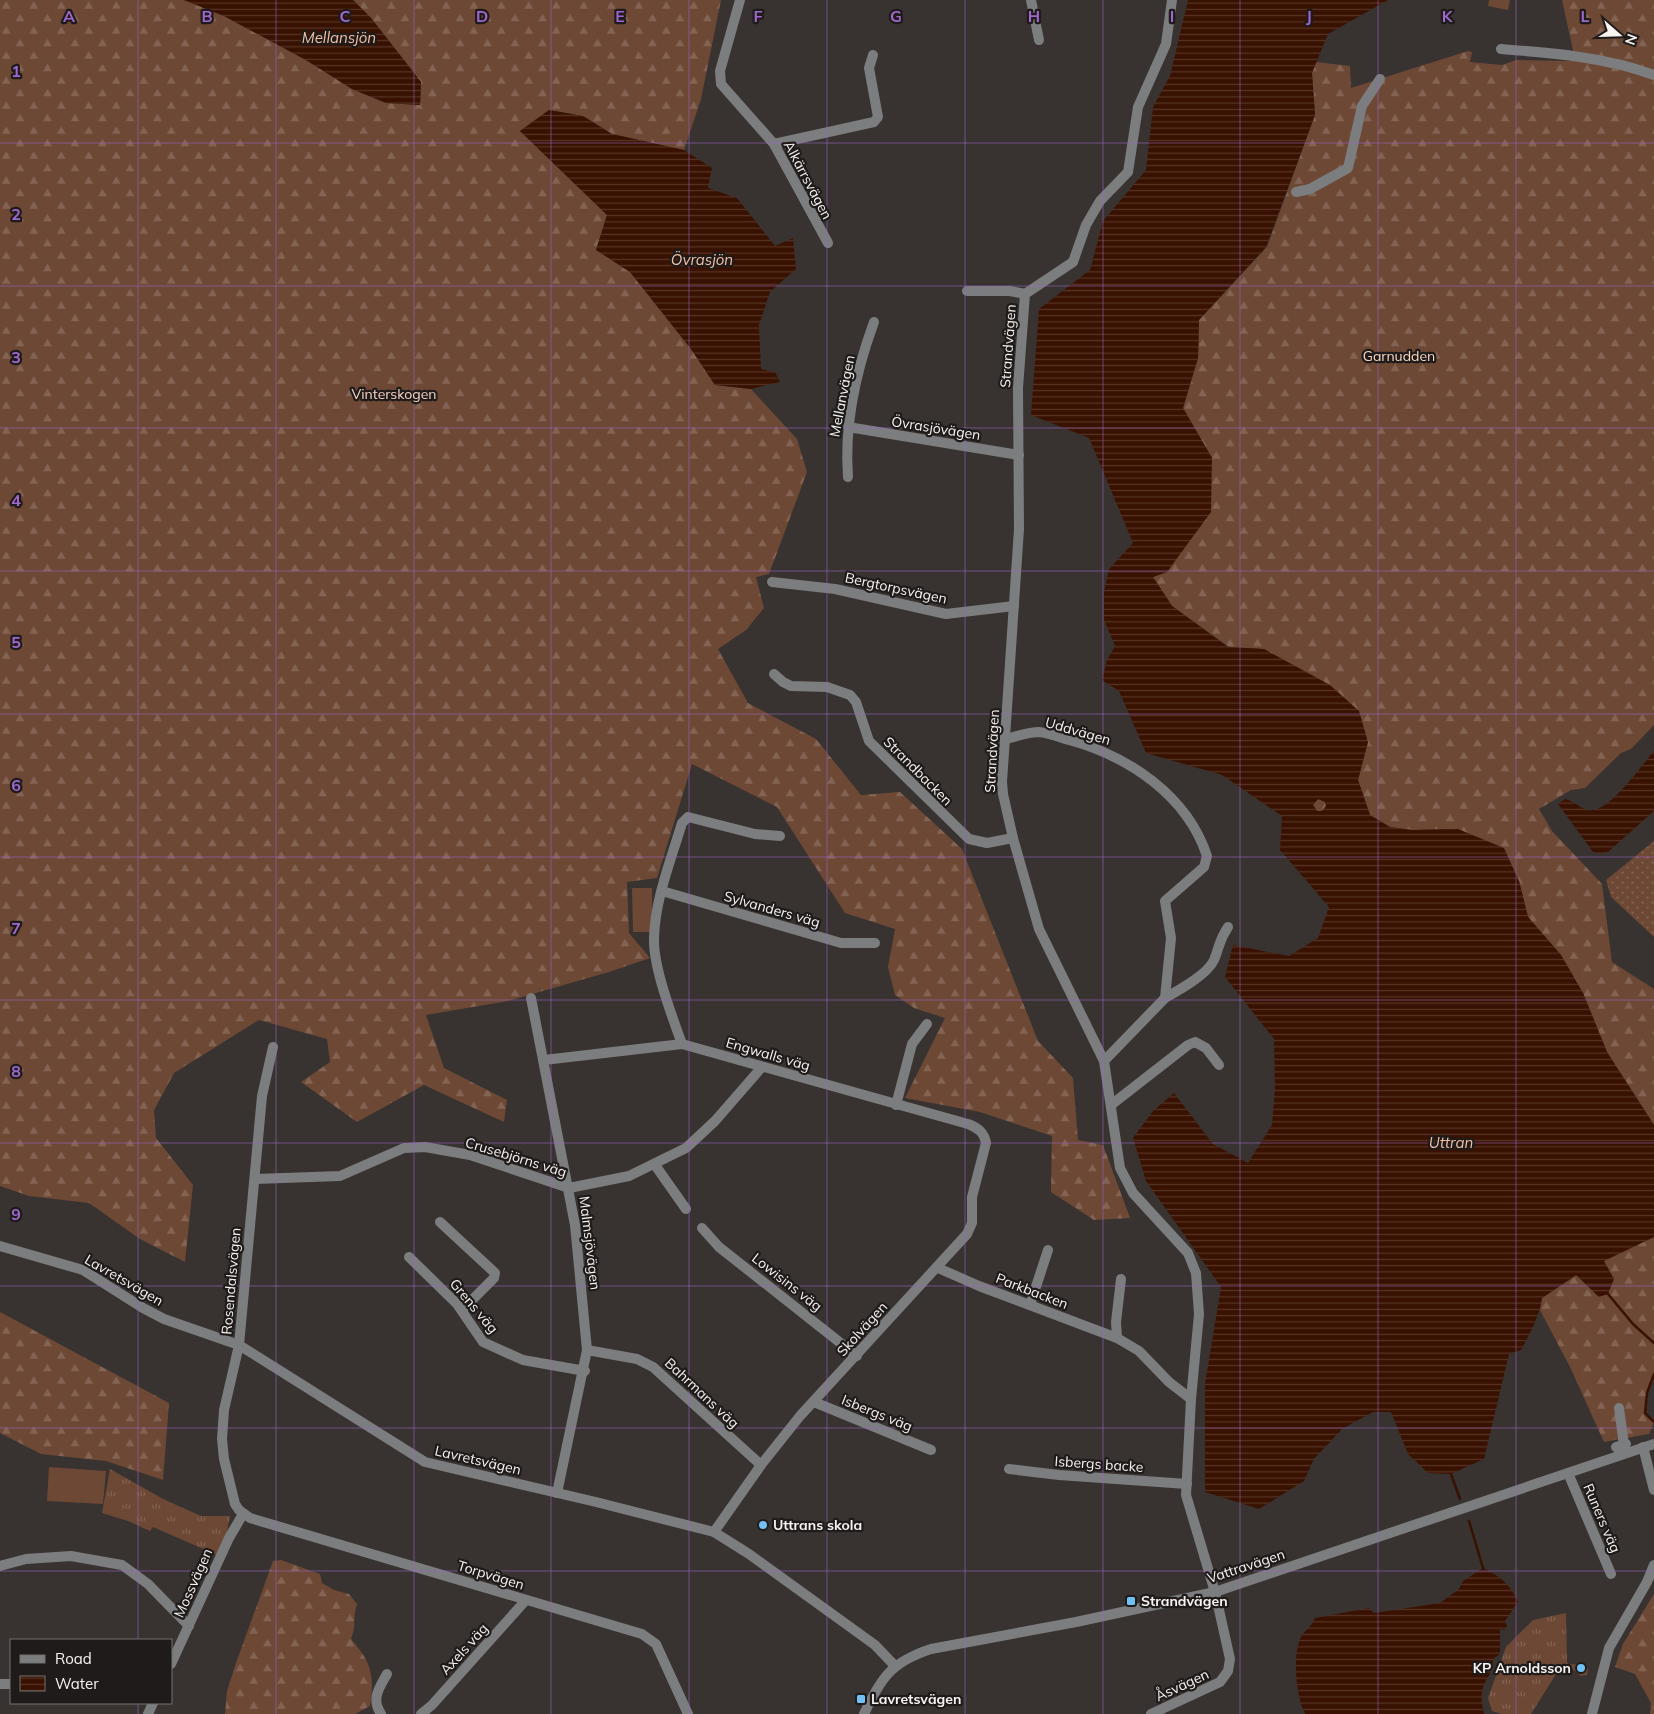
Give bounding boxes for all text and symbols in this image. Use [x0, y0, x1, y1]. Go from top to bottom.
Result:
text: A [63, 6, 75, 26]
text: B [201, 6, 213, 26]
text: C [340, 6, 351, 26]
text: D [476, 6, 488, 26]
text: E [615, 6, 625, 26]
text: F [753, 6, 763, 26]
text: G [890, 6, 902, 26]
text: H [1028, 6, 1040, 26]
text: I [1170, 6, 1174, 26]
text: J [1306, 6, 1312, 26]
text: K [1442, 6, 1454, 26]
text: L [1581, 6, 1590, 26]
north arrow [1594, 10, 1644, 60]
water label: Mellansjön [302, 28, 376, 47]
text: N [1621, 31, 1641, 47]
text: 1 [11, 61, 21, 81]
street label: Alkärrsvägen [780, 138, 836, 222]
text: 2 [11, 204, 21, 224]
water label: Övrasjön [671, 250, 733, 269]
street label: Strandvägen [996, 304, 1020, 388]
text: 3 [11, 347, 21, 367]
park label: Garnudden [1363, 347, 1435, 365]
street label: Mellanvägen [825, 354, 859, 438]
park label: Vinterskogen [352, 385, 437, 403]
street label: Övrasjövägen [890, 412, 982, 444]
text: 4 [11, 490, 21, 510]
street label: Bergtorpsvägen [843, 568, 949, 608]
text: 5 [11, 632, 21, 652]
street label: Strandvägen [981, 709, 1003, 793]
street label: Uddvägen [1043, 713, 1113, 749]
street label: Strandbacken [880, 733, 956, 809]
text: 6 [11, 775, 21, 795]
street label: Sylvanders väg [722, 887, 822, 931]
text: 7 [11, 918, 21, 938]
street label: Engwalls väg [724, 1033, 812, 1075]
text: 8 [11, 1061, 21, 1081]
street label: Crusebjörns väg [463, 1133, 569, 1181]
water label: Uttran [1429, 1133, 1473, 1152]
street label: Malmsjövägen [575, 1195, 605, 1291]
text: 9 [11, 1204, 21, 1224]
street label: Rosendalsvägen [217, 1227, 245, 1335]
street label: Lowisins väg [748, 1249, 826, 1315]
street label: Lavretsvägen [81, 1250, 167, 1310]
street label: Parkbacken [993, 1269, 1071, 1313]
street label: Grens väg [446, 1275, 502, 1337]
street label: Skolvägen [833, 1298, 891, 1360]
street label: Bahrmans väg [661, 1354, 743, 1432]
street label: Isbergs väg [839, 1391, 915, 1435]
street label: Lavretsvägen [433, 1441, 523, 1479]
street label: Isbergs backe [1054, 1452, 1144, 1476]
street label: Runers väg [1579, 1481, 1625, 1555]
place label: Uttrans skola [773, 1516, 862, 1534]
marker: Uttrans skola [757, 1519, 769, 1531]
street label: Vattravägen [1205, 1545, 1287, 1587]
street label: Mossvägen [170, 1546, 216, 1620]
street label: Torpvägen [455, 1556, 527, 1594]
place label: Strandvägen [1141, 1592, 1228, 1610]
marker: Strandvägen [1125, 1595, 1137, 1607]
street label: Axels väg [436, 1620, 492, 1678]
legend [10, 1639, 172, 1704]
text: Road [55, 1649, 92, 1668]
place label: KP Arnoldsson [1473, 1659, 1571, 1677]
marker: KP Arnoldsson [1575, 1662, 1587, 1674]
street label: Åsvägen [1152, 1665, 1212, 1705]
text: Water [55, 1674, 99, 1693]
place label: Lavretsvägen [871, 1690, 961, 1708]
marker: Lavretsvägen [855, 1693, 867, 1705]

